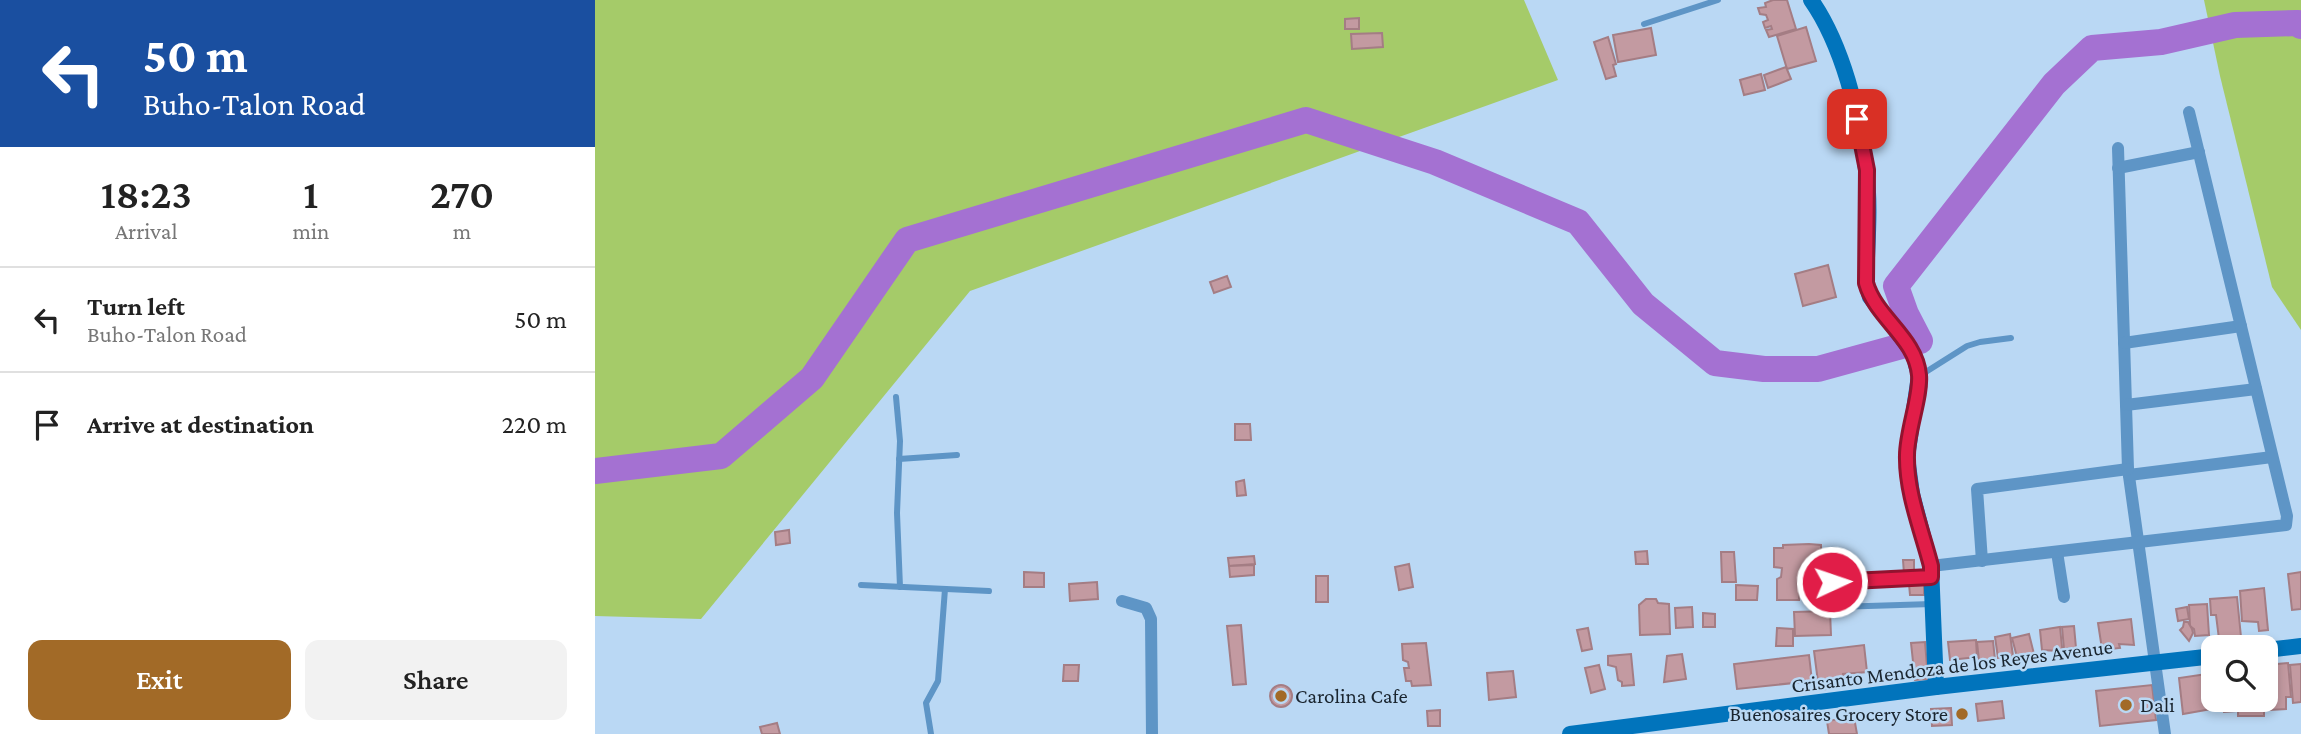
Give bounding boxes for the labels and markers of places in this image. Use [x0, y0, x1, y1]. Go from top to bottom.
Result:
pin [1827, 89, 1887, 149]
place label: Carolina Cafe [1295, 684, 1408, 708]
marker: Carolina Cafe [1273, 688, 1289, 704]
place label: Dali [2140, 693, 2175, 717]
marker: Dali [2118, 697, 2134, 713]
place label: Buenosaires Grocery Store [1730, 702, 1948, 726]
marker: Buenosaires Grocery Store [1954, 706, 1970, 722]

